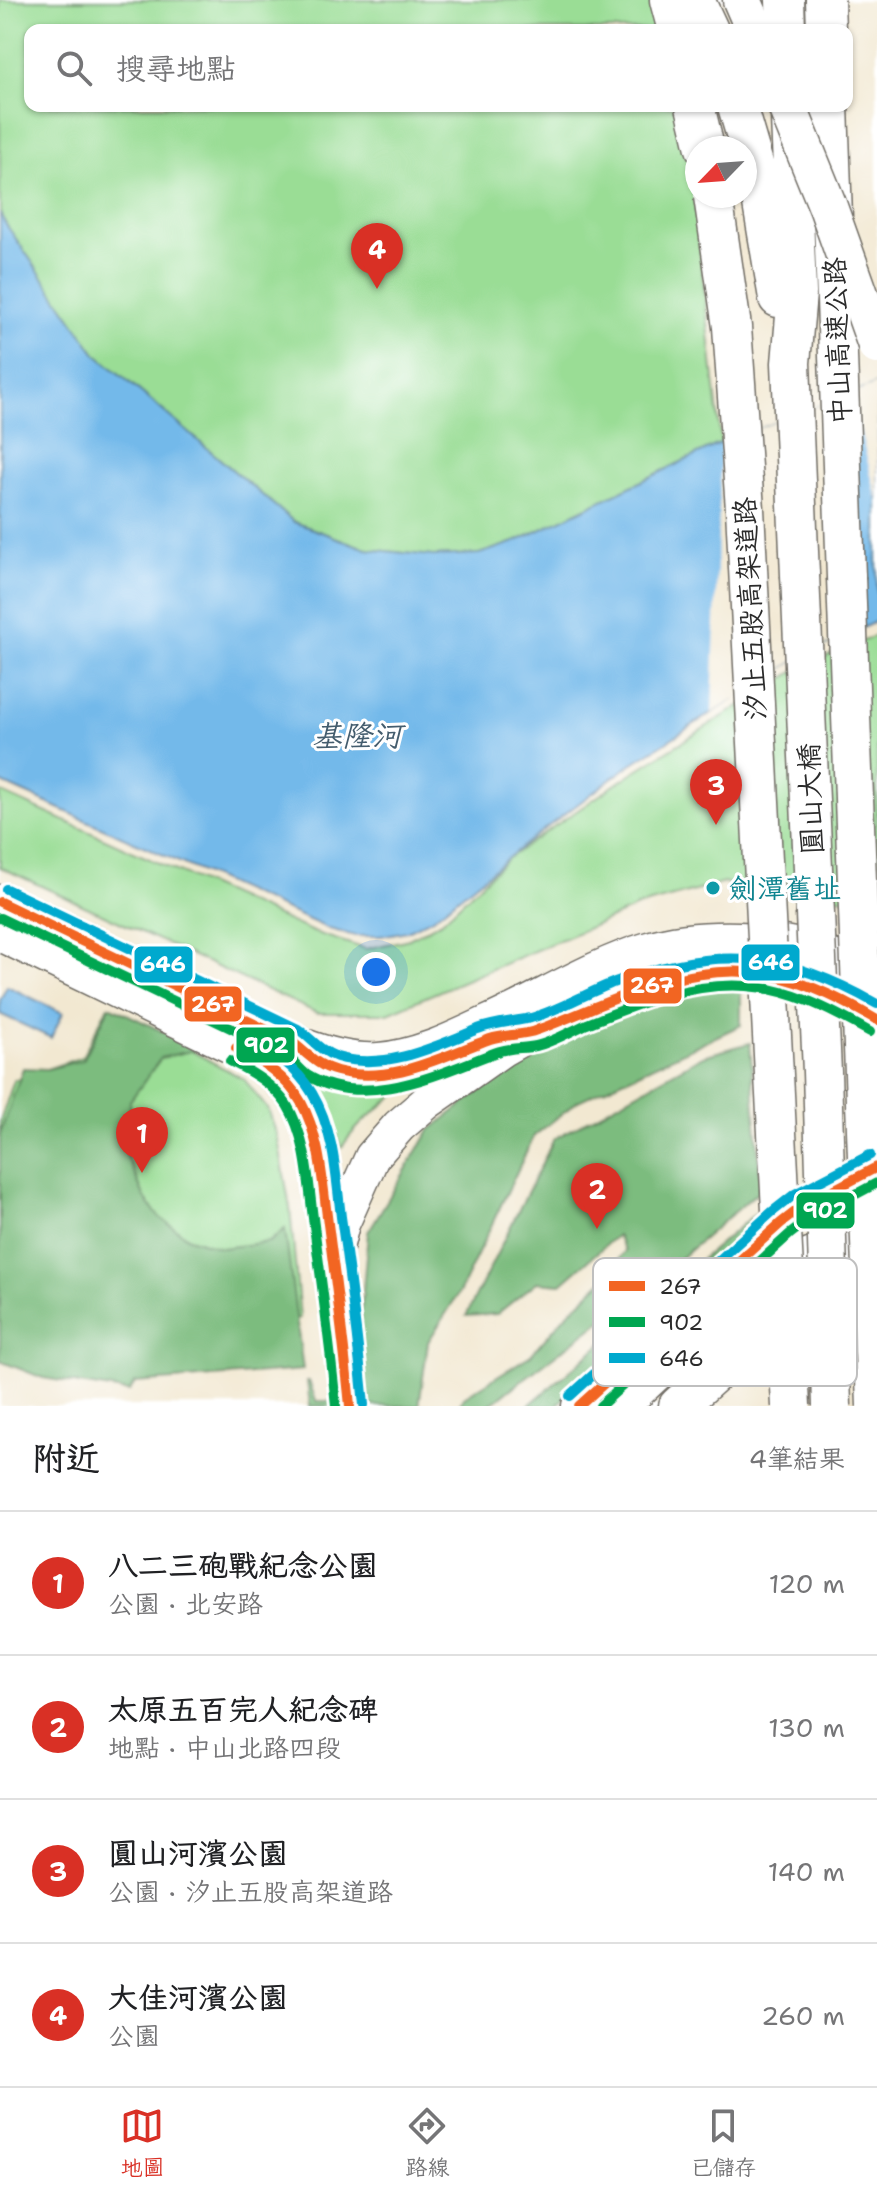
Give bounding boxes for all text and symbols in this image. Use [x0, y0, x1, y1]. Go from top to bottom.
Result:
search box [24, 24, 853, 112]
icon: search [52, 46, 96, 90]
text: 搜尋地點 [116, 48, 236, 89]
north arrow [685, 136, 757, 208]
pin: 4 [351, 223, 403, 289]
street label: 中山高速公路 [815, 256, 859, 426]
street label: 汐止五股高架道路 [725, 496, 775, 722]
water label: 基隆河 [312, 715, 407, 756]
street label: 圓山大橋 [789, 742, 831, 856]
pin: 3 [690, 759, 742, 825]
place label: 劍潭舊址 [729, 869, 841, 907]
marker: 劍潭舊址 [704, 879, 722, 897]
line badge: 646 [740, 943, 801, 982]
line badge: 646 [133, 945, 194, 984]
text: 646 [748, 948, 794, 977]
text: 646 [140, 950, 186, 979]
your location [356, 952, 396, 992]
line badge: 267 [622, 967, 683, 1005]
text: 267 [630, 971, 674, 1000]
line badge: 267 [183, 985, 243, 1023]
text: 267 [191, 990, 235, 1019]
line badge: 902 [235, 1026, 296, 1064]
text: 902 [243, 1031, 289, 1060]
pin: 1 [116, 1107, 168, 1173]
pin: 2 [571, 1163, 623, 1229]
line badge: 902 [795, 1191, 856, 1230]
text: 902 [802, 1196, 848, 1225]
legend [593, 1258, 857, 1386]
text: 267 [659, 1272, 702, 1301]
text: 902 [659, 1308, 704, 1337]
text: 646 [659, 1344, 704, 1373]
text: 附近 [32, 1435, 100, 1481]
text: 4筆結果 [749, 1441, 845, 1476]
text: 八二三砲戰紀念公園 [108, 1545, 378, 1586]
text: 1 [52, 1566, 64, 1601]
text: 120 m [769, 1566, 845, 1601]
text: 公園 · 北安路 [108, 1586, 263, 1621]
text: 太原五百完人紀念碑 [108, 1689, 378, 1730]
text: 2 [49, 1710, 67, 1745]
text: 130 m [768, 1710, 845, 1745]
text: 地點 · 中山北路四段 [108, 1730, 341, 1765]
text: 圓山河濱公園 [108, 1833, 288, 1874]
text: 3 [49, 1854, 67, 1889]
text: 140 m [768, 1854, 845, 1889]
text: 公園 · 汐止五股高架道路 [108, 1874, 393, 1909]
text: 大佳河濱公園 [108, 1977, 288, 2018]
text: 4 [49, 1998, 67, 2033]
text: 260 m [761, 1998, 845, 2033]
text: 公園 [108, 2018, 160, 2053]
tab: 地圖 [120, 2104, 165, 2182]
tab: 路線 [405, 2104, 450, 2182]
tab: 已儲存 [690, 2104, 757, 2182]

